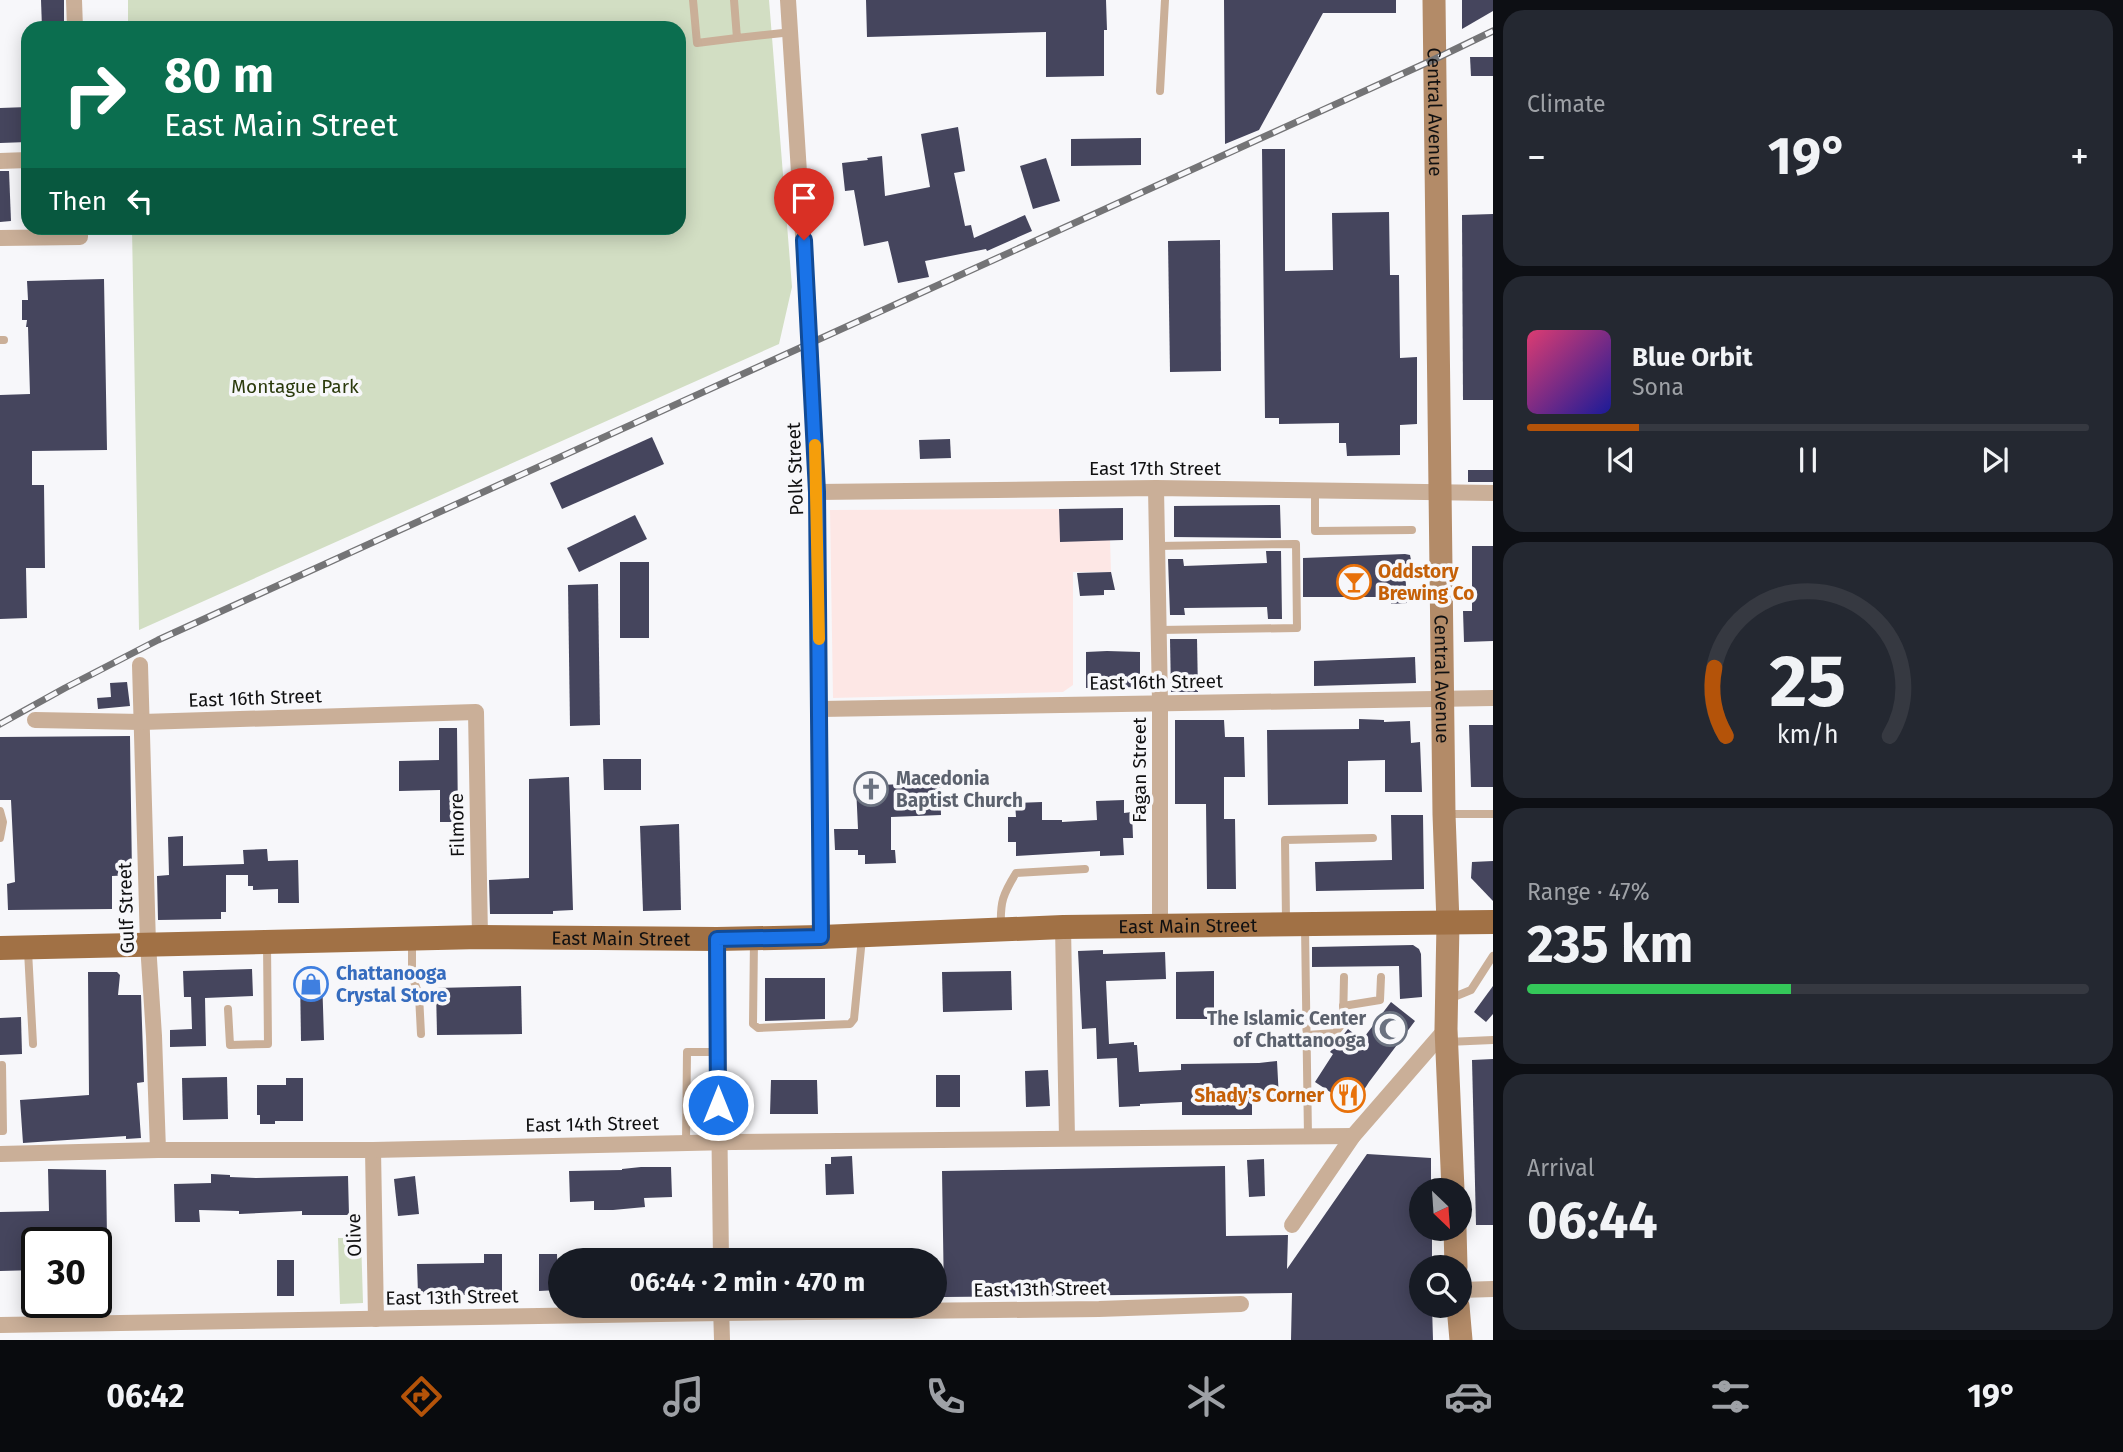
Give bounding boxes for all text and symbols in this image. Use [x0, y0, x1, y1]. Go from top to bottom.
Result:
text: 80 m [164, 46, 274, 105]
street label: Central Avenue [1423, 47, 1448, 177]
icon: right [49, 49, 140, 140]
text: Climate [1527, 90, 1606, 118]
text: East Main Street [164, 106, 398, 144]
text: 19° [1768, 125, 1848, 188]
text: − [1527, 134, 1546, 180]
text: + [2070, 134, 2089, 180]
pin [774, 168, 834, 240]
icon: arrive [785, 179, 823, 217]
icon: left [121, 182, 159, 220]
text: Then [49, 186, 107, 217]
text: Blue Orbit [1632, 342, 1752, 373]
text: Sona [1632, 373, 1684, 401]
park label: Montague Park [231, 375, 359, 398]
street label: Polk Street [782, 422, 808, 516]
icon: previous [1602, 441, 1640, 479]
icon: pause [1789, 441, 1827, 479]
icon: next [1976, 441, 2014, 479]
street label: East 17th Street [1089, 457, 1221, 480]
place label: Oddstory Brewing Co [1378, 560, 1474, 605]
bar icon: Oddstory Brewing Co [1335, 563, 1373, 601]
street label: Central Avenue [1430, 614, 1455, 744]
text: 25 [1770, 638, 1846, 725]
street label: East 16th Street [1089, 669, 1223, 695]
street label: East 16th Street [188, 684, 322, 712]
street label: Fagan Street [1128, 717, 1151, 823]
text: km/h [1777, 720, 1839, 750]
place label: Macedonia Baptist Church [896, 767, 1023, 812]
church icon: Macedonia Baptist Church [852, 770, 890, 808]
street label: Filmore [445, 793, 469, 857]
street label: Gulf Street [113, 862, 139, 954]
text: Range · 47% [1527, 878, 1650, 906]
street label: East Main Street [1118, 913, 1257, 938]
text: 235 km [1527, 913, 1694, 976]
street label: East Main Street [551, 926, 691, 950]
place label: Chattanooga Crystal Store [336, 962, 447, 1007]
shop icon: Chattanooga Crystal Store [292, 965, 330, 1003]
place label: The Islamic Center of Chattanooga [1207, 1007, 1366, 1052]
mosque icon: The Islamic Center of Chattanooga [1371, 1010, 1409, 1048]
position arrow [681, 1068, 755, 1142]
restaurant icon: Shady's Corner [1329, 1076, 1367, 1114]
place label: Shady's Corner [1194, 1084, 1324, 1107]
street label: East 14th Street [525, 1111, 659, 1137]
text: Arrival [1527, 1154, 1594, 1182]
north arrow [1409, 1178, 1472, 1241]
map controls [1409, 1178, 1472, 1318]
text: 06:44 [1527, 1189, 1658, 1252]
street label: Olive [342, 1213, 366, 1257]
speed limit sign: 30 [21, 1227, 112, 1318]
button: search [1409, 1255, 1472, 1318]
text: 06:44 · 2 min · 470 m [630, 1267, 865, 1298]
street label: East 13th Street [973, 1276, 1107, 1302]
street label: East 13th Street [385, 1284, 519, 1310]
icon: directions [397, 1372, 446, 1421]
icon: music [659, 1372, 708, 1421]
icon: phone [921, 1372, 970, 1421]
icon: climate [1182, 1372, 1231, 1421]
icon: car [1444, 1372, 1493, 1421]
icon: filters [1706, 1372, 1755, 1421]
text: 06:42 [106, 1377, 185, 1415]
text: 19° [1967, 1377, 2017, 1415]

